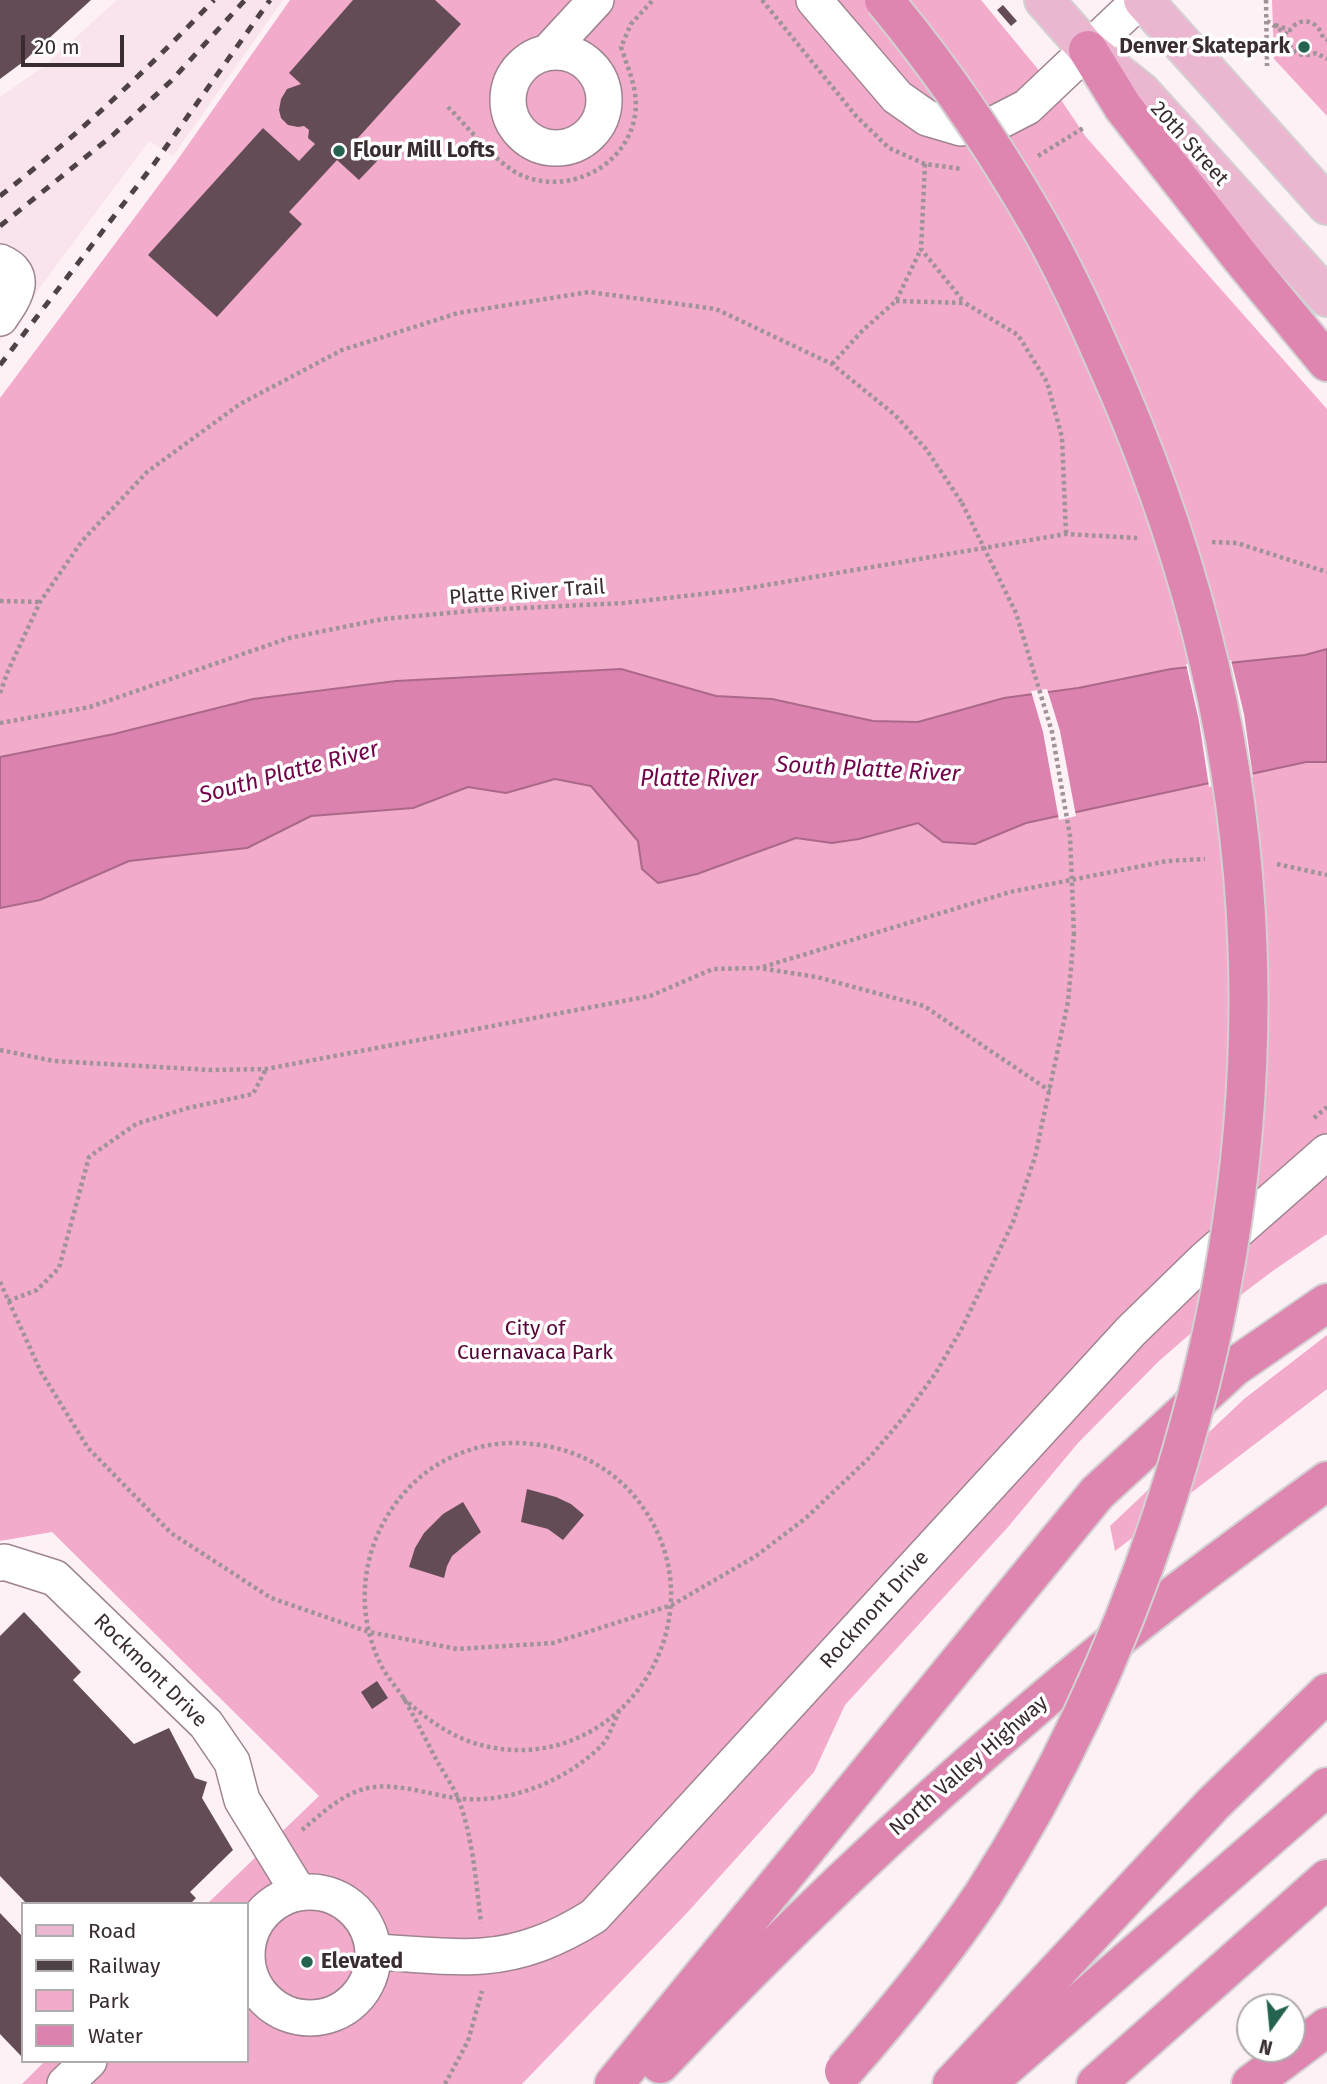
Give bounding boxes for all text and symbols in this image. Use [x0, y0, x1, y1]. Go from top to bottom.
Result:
scale bar [24, 21, 128, 65]
text: 20 m [34, 34, 80, 60]
place label: Denver Skatepark [1119, 34, 1290, 60]
marker: Denver Skatepark [1296, 39, 1312, 55]
street label: 20th Street [1145, 97, 1233, 191]
place label: Flour Mill Lofts [353, 138, 495, 164]
marker: Flour Mill Lofts [331, 143, 347, 159]
street label: Platte River Trail [448, 575, 606, 611]
water label: South Platte River [196, 736, 382, 810]
water label: South Platte River [775, 751, 961, 789]
water label: Platte River [640, 766, 758, 794]
park label: City of Cuernavaca Park [457, 1316, 613, 1366]
street label: Rockmont Drive [815, 1546, 935, 1674]
street label: Rockmont Drive [88, 1609, 212, 1733]
street label: North Valley Highway [885, 1690, 1053, 1842]
legend [21, 1902, 248, 2063]
text: Road [88, 1918, 136, 1944]
place label: Elevated [321, 1949, 403, 1975]
text: Railway [88, 1953, 160, 1979]
marker: Elevated [299, 1954, 315, 1970]
text: Park [88, 1988, 129, 2014]
north arrow [1236, 1993, 1306, 2063]
text: Water [88, 2023, 143, 2049]
text: N [1257, 2034, 1275, 2060]

